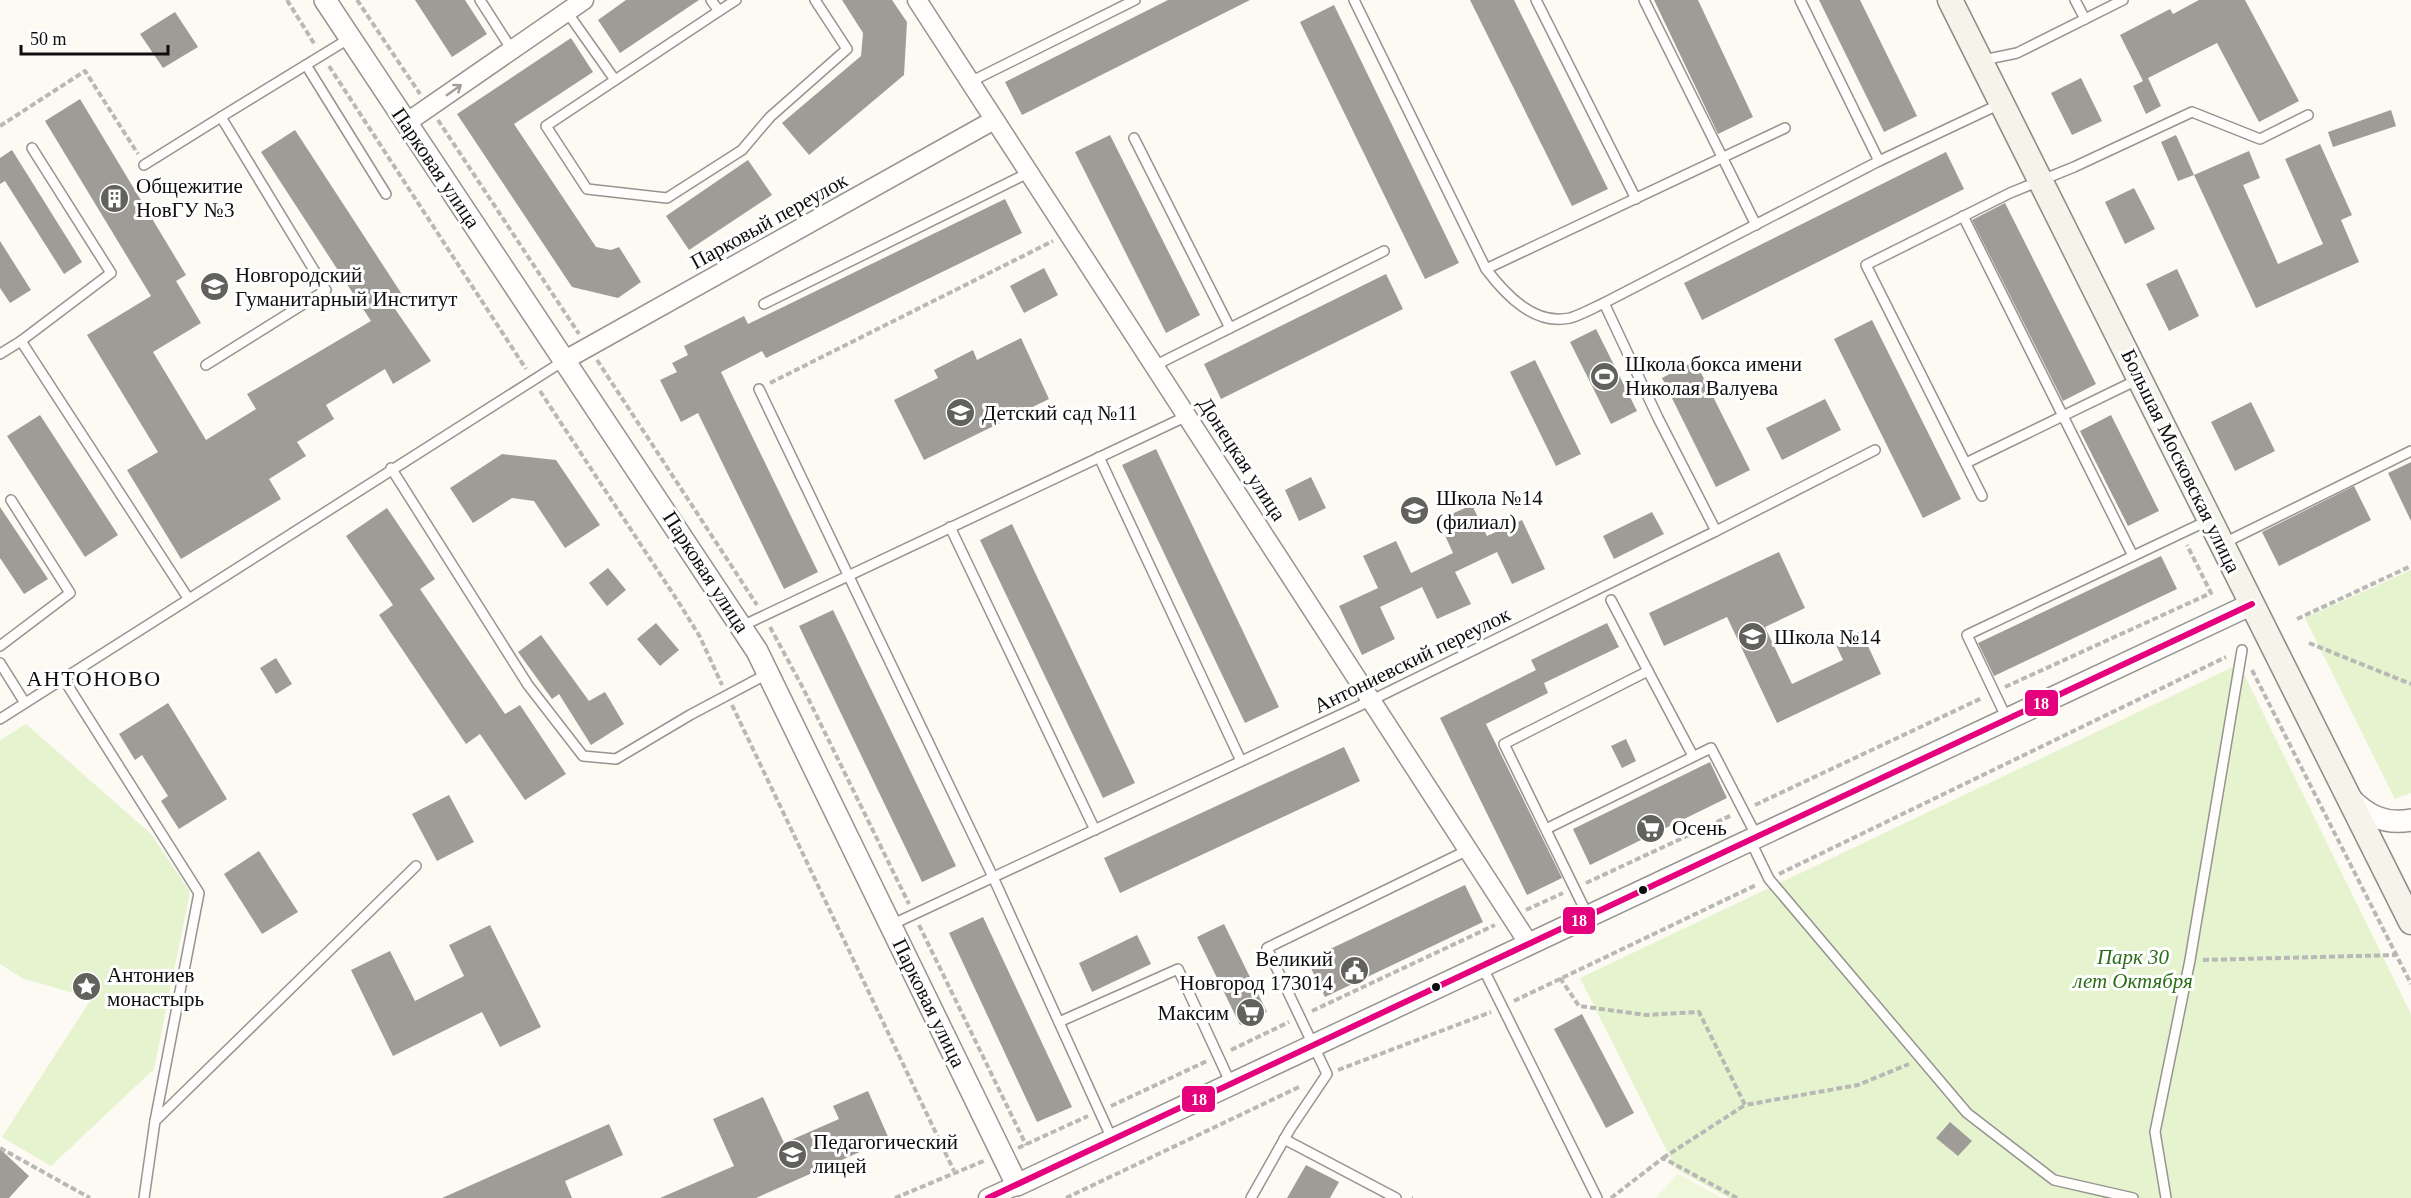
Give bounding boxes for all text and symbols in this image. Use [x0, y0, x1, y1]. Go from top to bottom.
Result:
scale bar [21, 18, 168, 56]
text: 50 m [30, 29, 67, 49]
one-way arrow [446, 84, 462, 96]
street label: Парковая улица [387, 103, 486, 233]
street label: Парковый переулок [686, 168, 852, 274]
place label: Общежитие НовГУ №3 [136, 174, 243, 222]
building icon: Общежитие НовГУ №3 [99, 182, 131, 214]
place label: Новгородский Гуманитарный Институт [235, 263, 457, 311]
school or university icon: Новгородский Гуманитарный Институт [198, 271, 230, 303]
street label: Большая Московская улица [2116, 345, 2246, 577]
place label: Школа бокса имени Николая Валуева [1625, 352, 1802, 400]
sports icon: Школа бокса имени Николая Валуева [1588, 360, 1620, 392]
street label: Донецкая улица [1193, 393, 1291, 526]
school or university icon: Детский сад №11 [945, 397, 977, 429]
place label: Детский сад №11 [982, 401, 1138, 425]
place label: Школа №14 (филиал) [1436, 486, 1543, 534]
school or university icon: Школа №14 (филиал) [1399, 494, 1431, 526]
street label: Парковая улица [658, 507, 755, 638]
street label: Антониевский переулок [1310, 602, 1515, 718]
school or university icon: Школа №14 [1737, 621, 1769, 653]
place label: Школа №14 [1774, 625, 1881, 649]
district label: АНТОНОВО [26, 666, 162, 691]
line badge: 18 [2024, 689, 2059, 717]
text: 18 [2033, 695, 2049, 712]
supermarket icon: Осень [1635, 812, 1667, 844]
place label: Осень [1672, 816, 1727, 840]
unlabelled marker [1637, 884, 1649, 896]
line badge: 18 [1562, 906, 1596, 935]
text: 18 [1571, 912, 1587, 929]
street label: Парковая улица [887, 935, 971, 1072]
park label: Парк 30 лет Октября [2072, 945, 2193, 993]
place label: Великий Новгород 173014 [1179, 947, 1333, 995]
public building icon: Великий Новгород 173014 [1338, 955, 1370, 987]
place label: Антониев монастырь [107, 963, 204, 1011]
place icon: Антониев монастырь [70, 971, 102, 1003]
unlabelled marker [1430, 981, 1442, 993]
supermarket icon: Максим [1234, 997, 1266, 1029]
place label: Максим [1157, 1001, 1229, 1025]
line badge: 18 [1181, 1085, 1216, 1113]
text: 18 [1191, 1091, 1207, 1108]
place label: Педагогический лицей [813, 1130, 958, 1178]
school or university icon: Педагогический лицей [776, 1138, 808, 1170]

